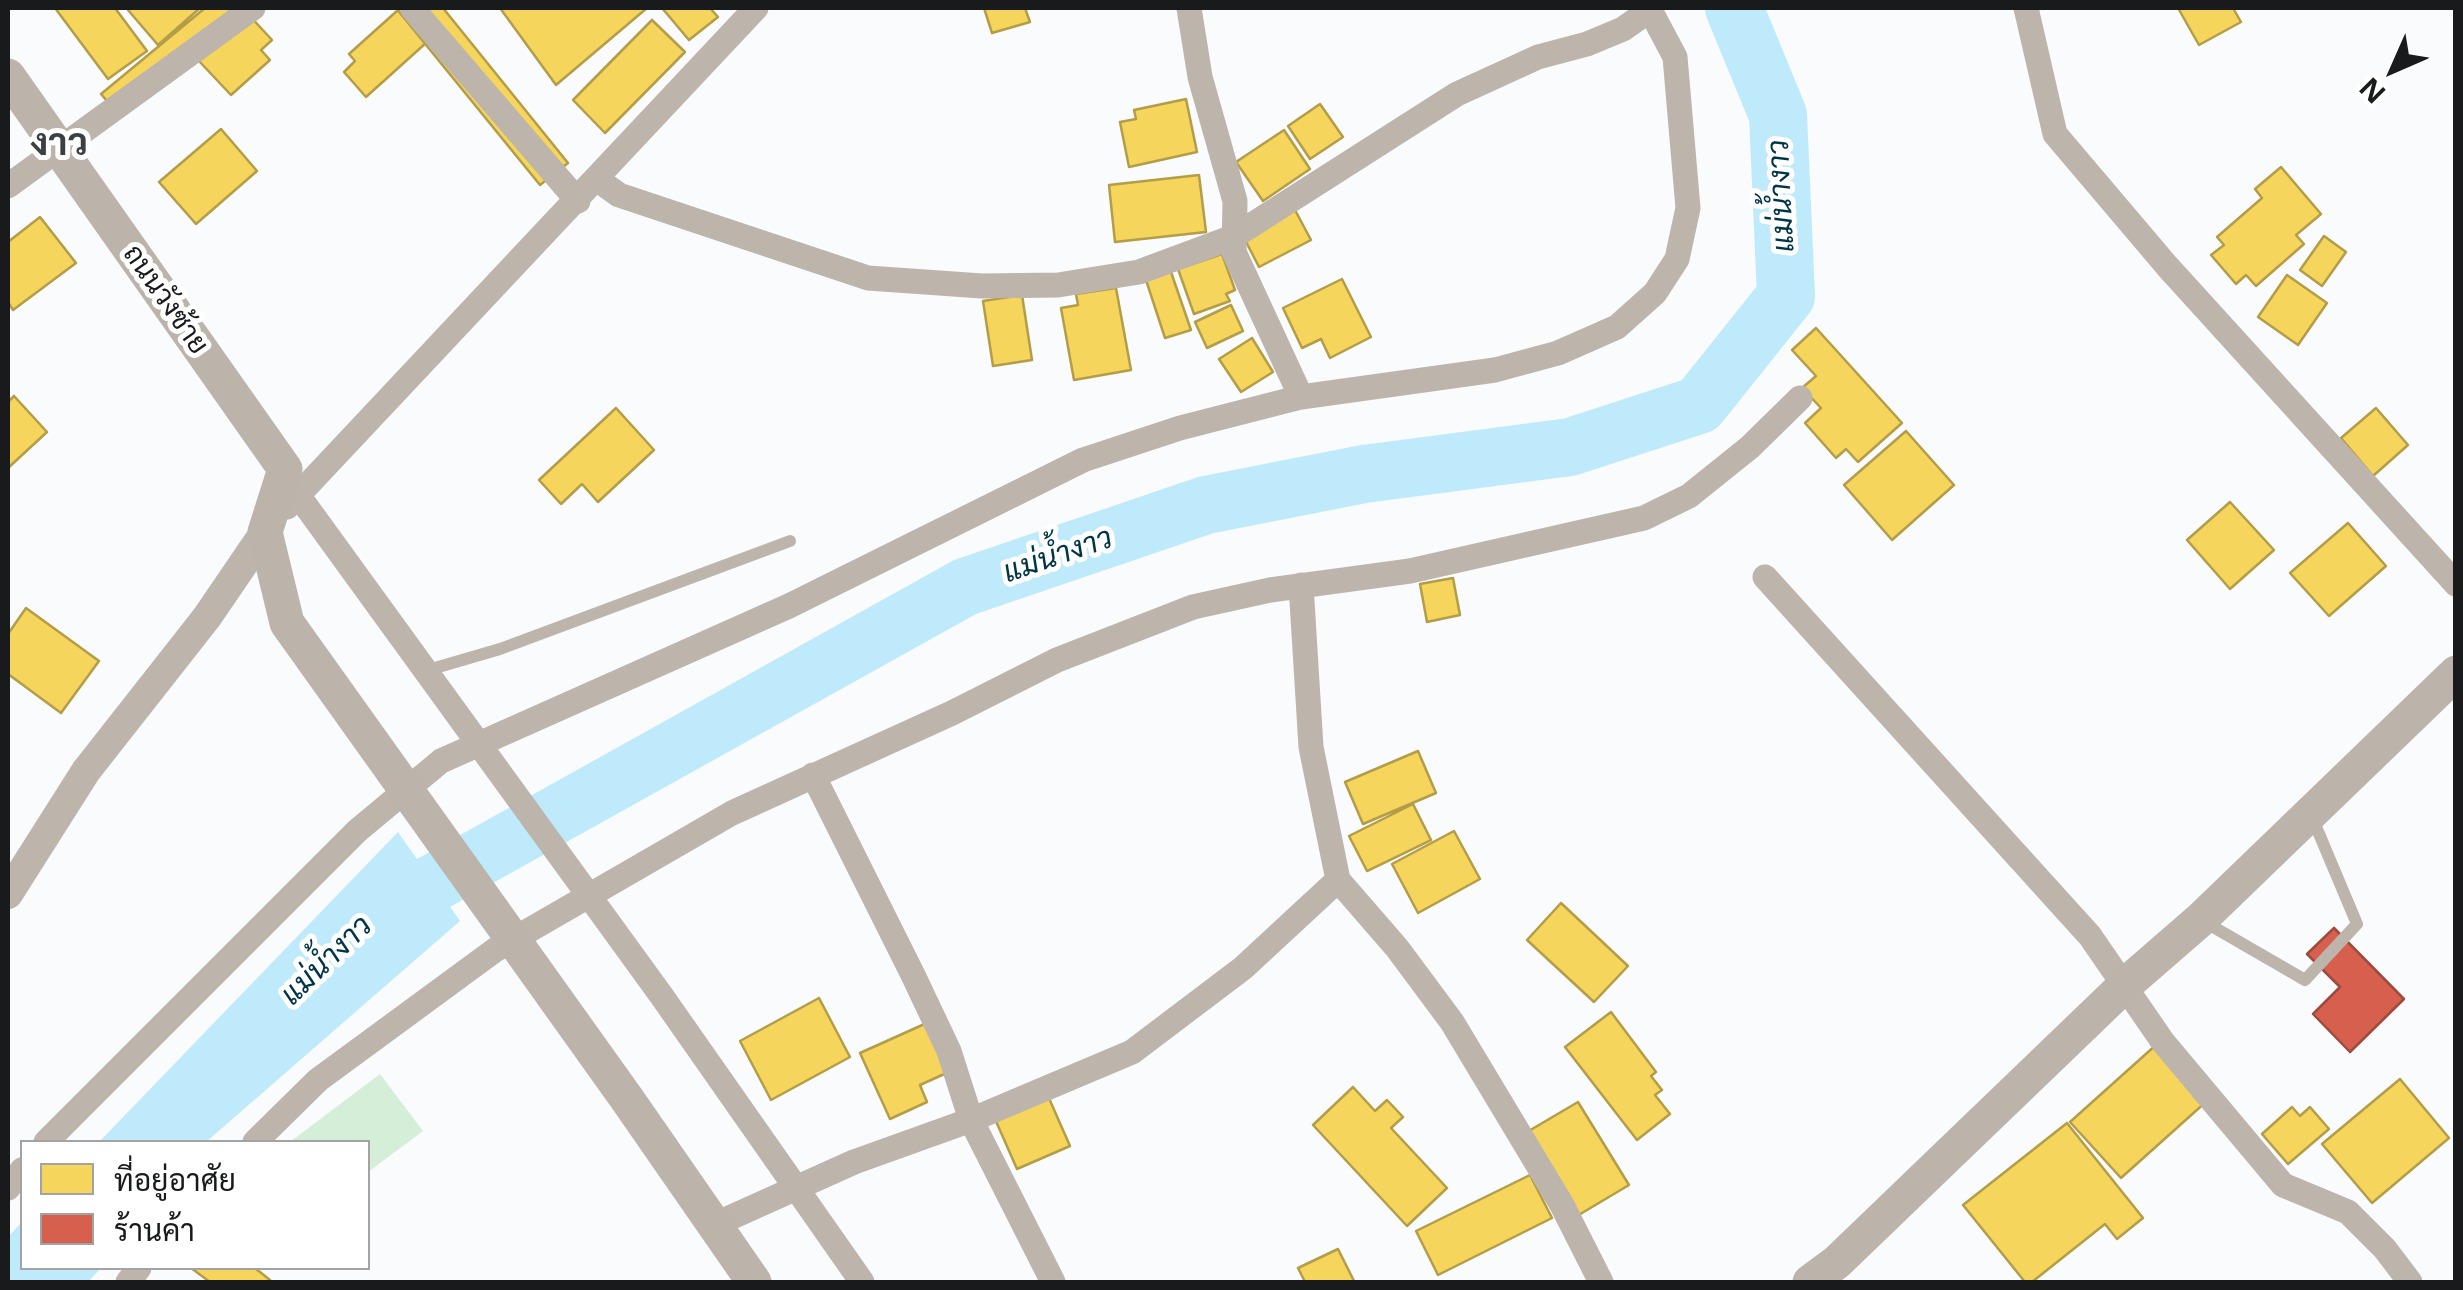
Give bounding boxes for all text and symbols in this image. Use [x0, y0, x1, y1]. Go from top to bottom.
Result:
north arrow [2343, 20, 2443, 120]
text: N [2350, 70, 2393, 113]
district label: งาว [30, 121, 88, 167]
water label: แม่น้ำงาว [1761, 139, 1803, 253]
street label: ถนนวังซ้าย [115, 239, 215, 361]
water label: แม่น้ำงาว [999, 521, 1117, 591]
water label: แม่น้ำงาว [274, 909, 380, 1013]
legend [20, 1140, 370, 1270]
text: ที่อยู่อาศัย [114, 1159, 236, 1200]
text: ร้านค้า [114, 1209, 195, 1250]

